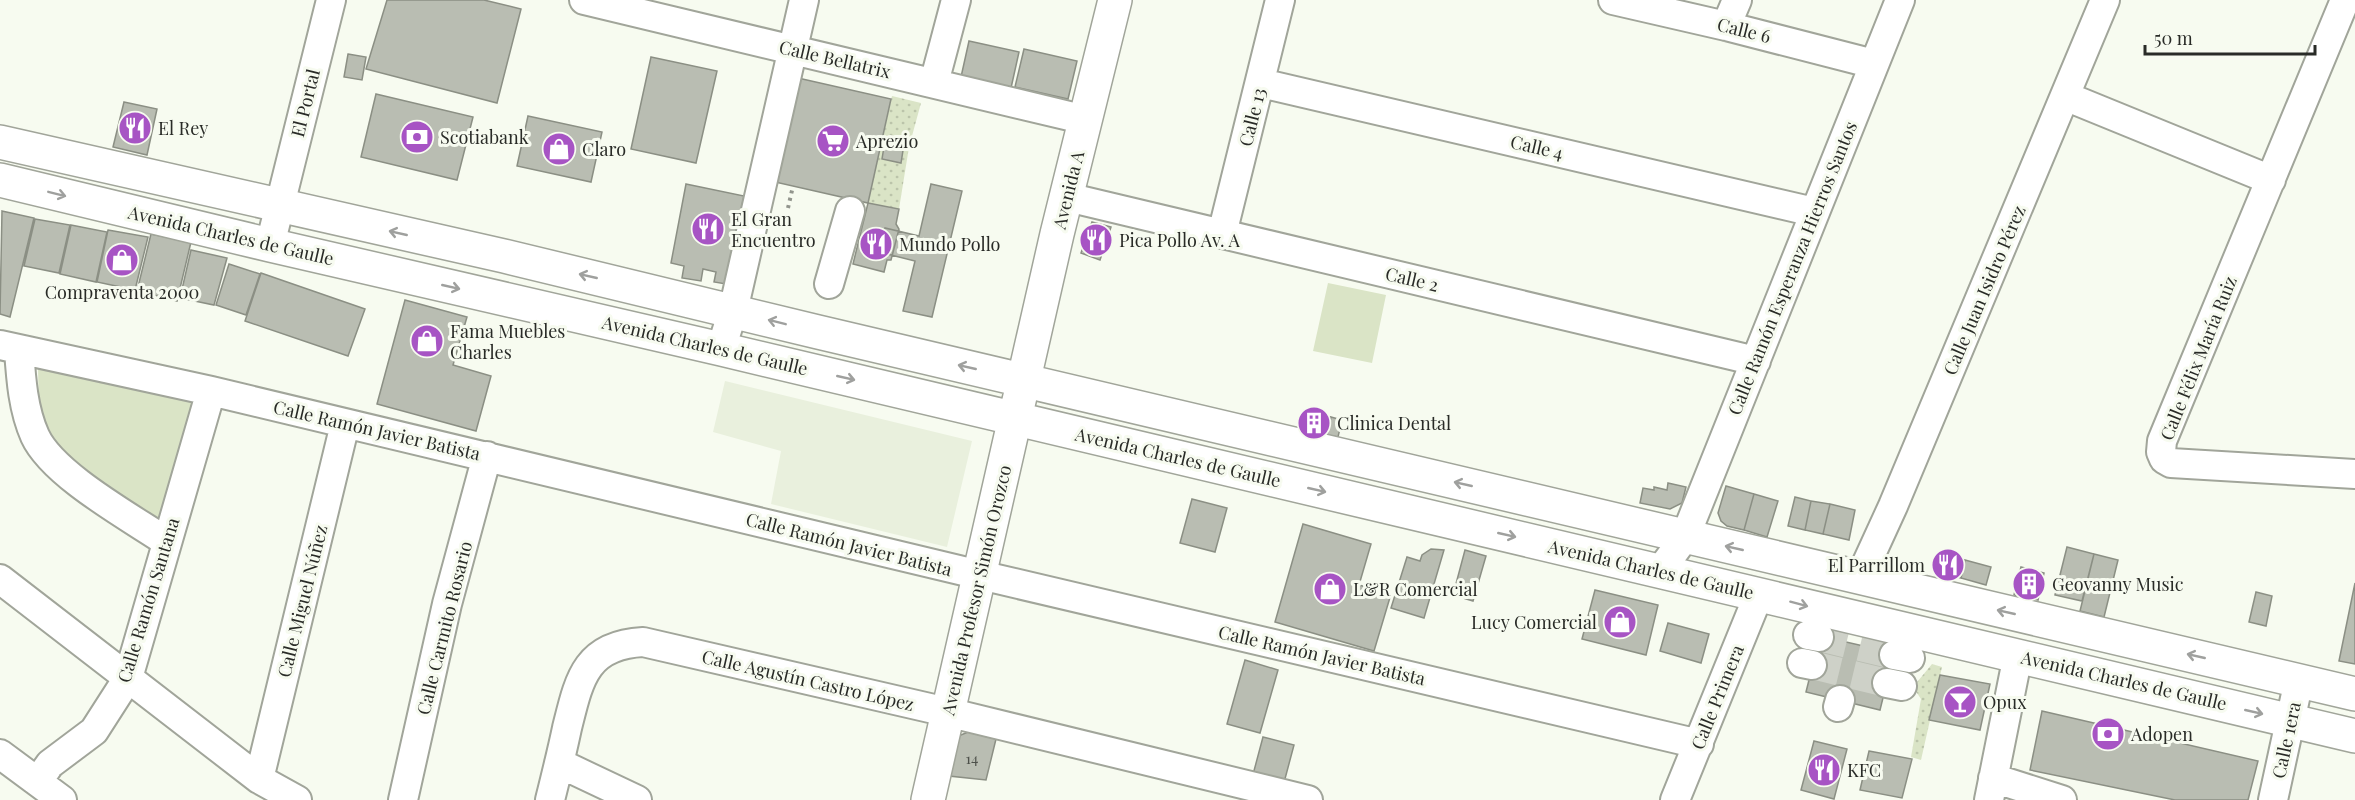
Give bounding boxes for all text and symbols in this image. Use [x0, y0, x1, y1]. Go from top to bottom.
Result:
street label: Calle 6 [1715, 12, 1773, 48]
scale bar [2145, 18, 2314, 56]
text: 50 m [2154, 26, 2193, 50]
street label: Calle Bellatrix [777, 35, 894, 84]
street label: El Portal [285, 66, 325, 140]
street label: Calle 13 [1233, 85, 1271, 149]
restaurant icon: El Rey [117, 110, 153, 146]
place label: El Rey [158, 116, 208, 140]
street label: Calle Ramón Esperanza Hierros Santos [1722, 118, 1862, 418]
bank icon: Scotiabank [399, 119, 435, 155]
supermarket icon: Aprezio [815, 123, 851, 159]
place label: Scotiabank [440, 125, 529, 149]
place label: Aprezio [855, 129, 918, 153]
street label: Calle 4 [1508, 129, 1566, 165]
shop icon: Claro [541, 131, 577, 167]
place label: Claro [582, 137, 626, 161]
street label: Avenida A [1046, 148, 1089, 232]
one-way arrow [47, 188, 66, 200]
street label: Avenida Charles de Gaulle [125, 199, 336, 270]
street label: Calle Juan Isidro Pérez [1937, 202, 2031, 378]
place label: El Gran Encuentro [731, 207, 816, 252]
restaurant icon: El Gran Encuentro [690, 211, 726, 247]
restaurant icon: Pica Pollo Av. A [1078, 222, 1114, 258]
one-way arrow [389, 226, 408, 238]
restaurant icon: Mundo Pollo [858, 226, 894, 262]
place label: Pica Pollo Av. A [1119, 228, 1240, 252]
place label: Mundo Pollo [899, 232, 1001, 256]
shop icon: Compraventa 2000 [104, 242, 140, 278]
street label: Calle 2 [1383, 261, 1441, 297]
one-way arrow [579, 270, 598, 282]
street label: Calle Félix María Ruiz [2154, 272, 2242, 444]
place label: Compraventa 2000 [45, 280, 199, 304]
one-way arrow [441, 281, 460, 293]
street label: Avenida Charles de Gaulle [599, 309, 810, 380]
one-way arrow [768, 316, 787, 327]
place label: Fama Muebles Charles [450, 319, 565, 364]
shop icon: Fama Muebles Charles [409, 323, 445, 359]
one-way arrow [958, 361, 977, 372]
one-way arrow [835, 373, 855, 384]
street label: Calle Ramón Javier Batista [271, 395, 483, 466]
building icon: Clinica Dental [1296, 405, 1332, 441]
place label: Clinica Dental [1337, 411, 1451, 435]
street label: Avenida Charles de Gaulle [1072, 421, 1283, 492]
street label: Avenida Profesor Simón Orozco [935, 463, 1016, 718]
one-way arrow [1454, 477, 1473, 489]
one-way arrow [1307, 484, 1326, 496]
street label: Calle Ramón Javier Batista [743, 507, 955, 581]
street label: Calle Ramón Santana [111, 515, 185, 685]
street label: Calle Miguel Núñez [271, 522, 333, 680]
one-way arrow [1497, 529, 1516, 541]
street label: Avenida Charles de Gaulle [1545, 533, 1756, 604]
street label: Calle Carmito Rosario [411, 539, 477, 717]
one-way arrow [1725, 542, 1744, 554]
restaurant icon: El Parrillom [1930, 547, 1966, 583]
place label: El Parrillom [1828, 553, 1925, 577]
building icon: Geovanny Music [2011, 566, 2047, 602]
shop icon: L&R Comercial [1312, 571, 1348, 607]
place label: Geovanny Music [2052, 572, 2184, 596]
place label: L&R Comercial [1353, 577, 1478, 601]
one-way arrow [1789, 599, 1808, 611]
shop icon: Lucy Comercial [1602, 604, 1638, 640]
one-way arrow [1997, 606, 2016, 617]
place label: Lucy Comercial [1471, 610, 1597, 634]
street label: Calle Ramón Javier Batista [1216, 620, 1428, 691]
street label: Calle Primera [1685, 641, 1749, 753]
street label: Calle Agustín Castro López [700, 644, 916, 716]
street label: Avenida Charles de Gaulle [2018, 644, 2229, 715]
one-way arrow [2187, 649, 2206, 661]
bar icon: Opux [1942, 684, 1978, 720]
place label: Opux [1983, 690, 2027, 714]
street label: Calle 1era [2266, 699, 2306, 781]
one-way arrow [2244, 706, 2263, 718]
bank icon: Adopen [2090, 716, 2126, 752]
place label: Adopen [2130, 722, 2193, 746]
house number: 14 [966, 748, 978, 768]
restaurant icon: KFC [1806, 752, 1842, 788]
place label: KFC [1847, 758, 1881, 782]

